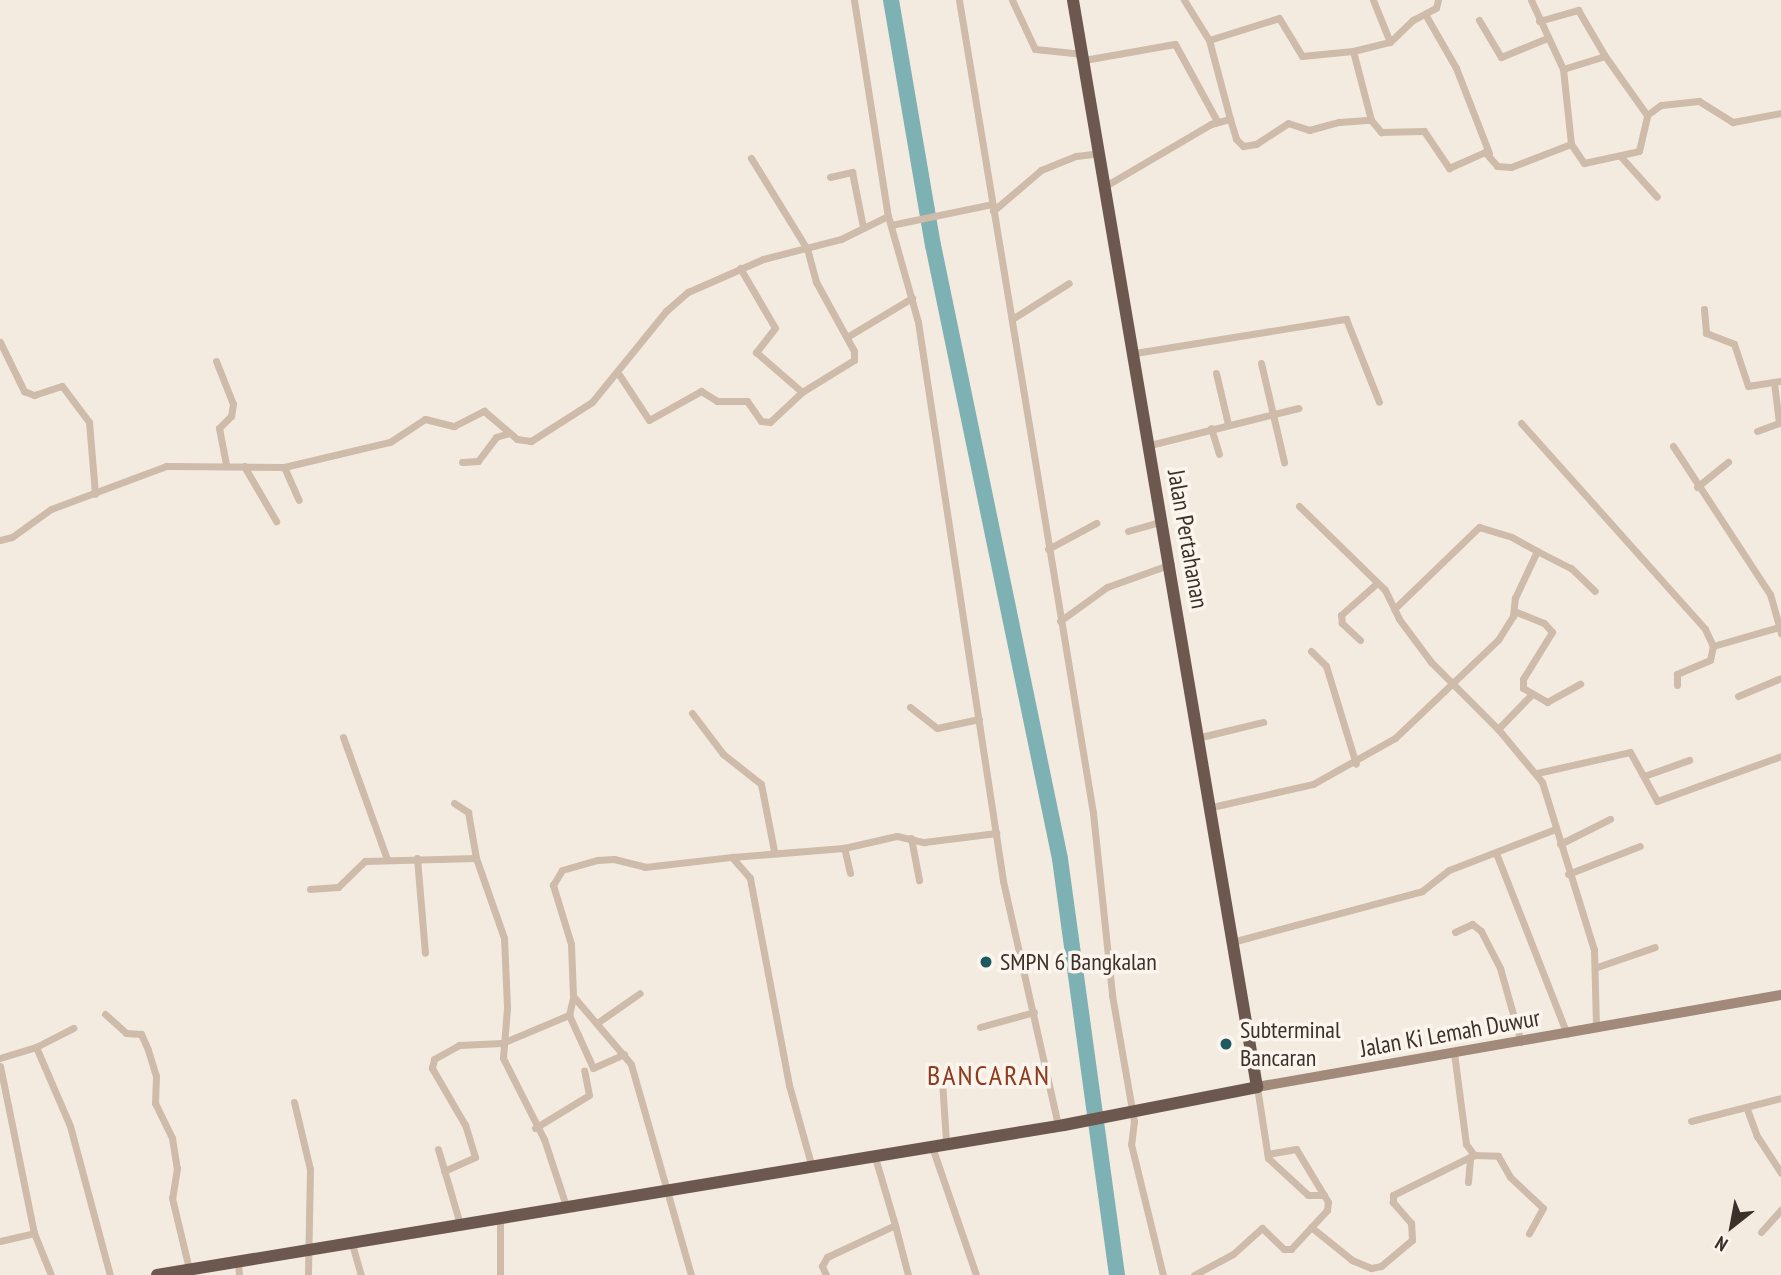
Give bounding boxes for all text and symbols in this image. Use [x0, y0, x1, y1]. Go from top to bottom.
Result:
street label: Jalan Pertahanan [1162, 467, 1214, 611]
place label: SMPN 6 Bangkalan [1000, 948, 1157, 976]
marker: SMPN 6 Bangkalan [978, 954, 994, 970]
street label: Jalan Ki Lemah Duwur [1358, 1003, 1542, 1063]
place label: Subterminal Bancaran [1240, 1016, 1341, 1072]
marker: Subterminal Bancaran [1218, 1036, 1234, 1052]
district label: BANCARAN [928, 1058, 1050, 1092]
north arrow [1697, 1191, 1767, 1261]
text: N [1711, 1231, 1732, 1257]

